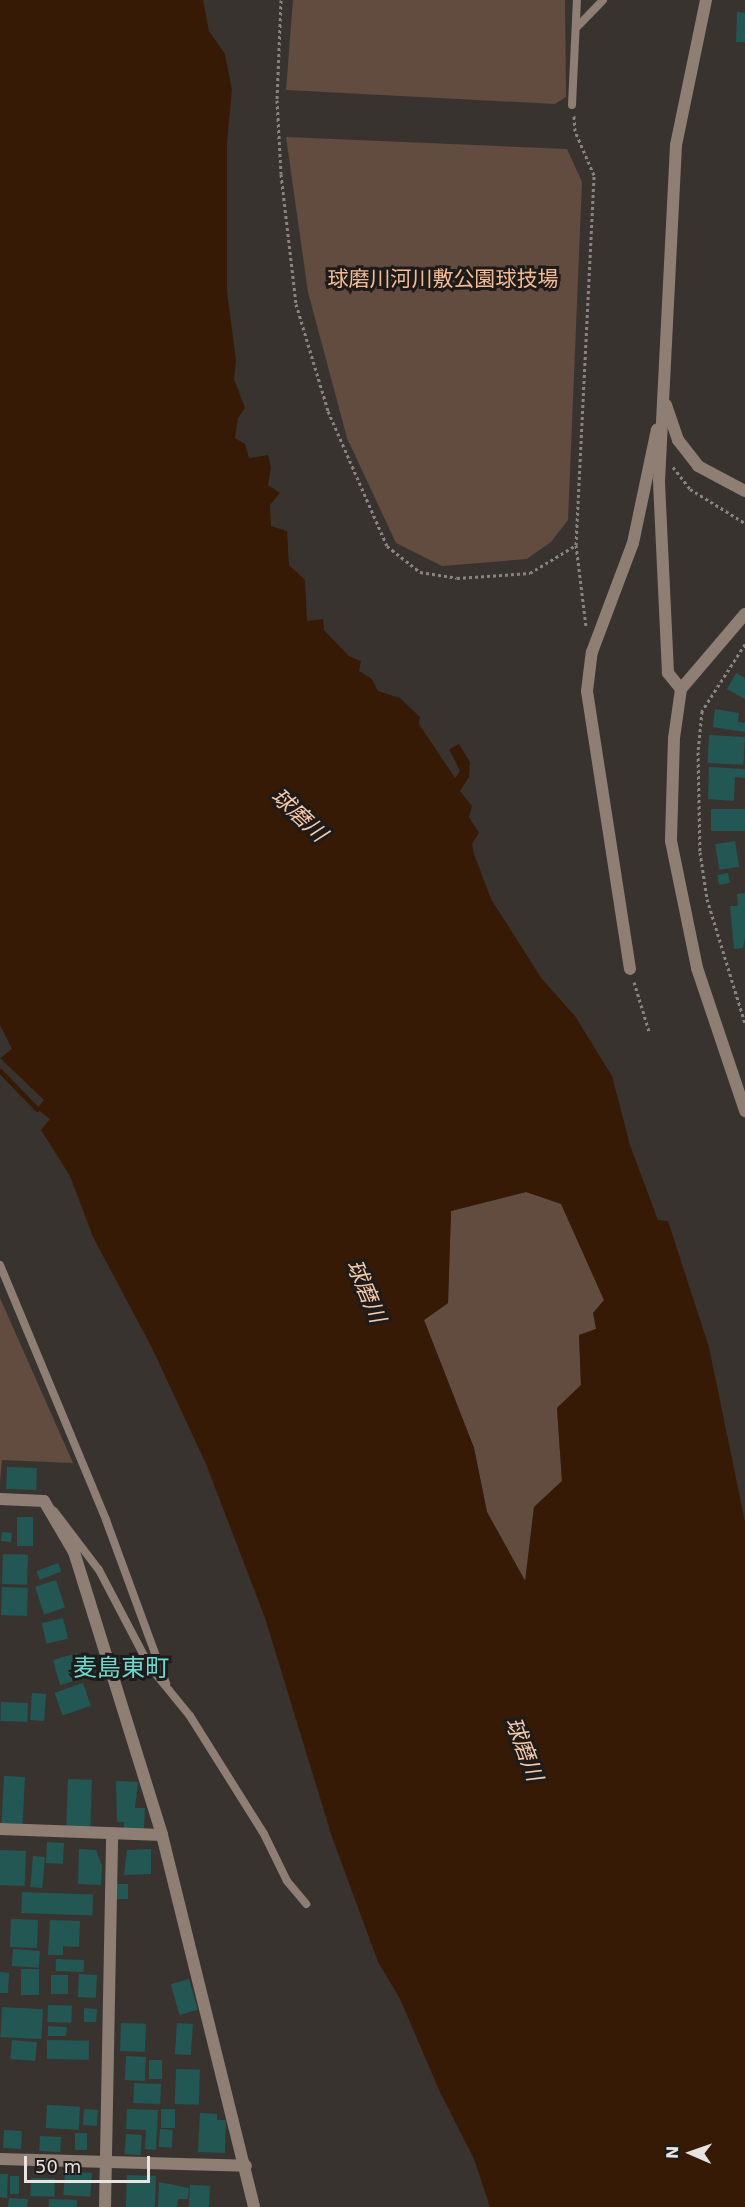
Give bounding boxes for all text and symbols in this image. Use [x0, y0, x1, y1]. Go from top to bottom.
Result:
park label: 球磨川河川敷公園球技場 [328, 266, 558, 292]
water label: 球磨川 [266, 783, 332, 847]
water label: 球磨川 [341, 1255, 391, 1327]
district label: 麦島東町 [73, 1655, 169, 1683]
water label: 球磨川 [500, 1713, 548, 1785]
north arrow [661, 2123, 721, 2183]
scale bar [27, 2144, 153, 2182]
text: N [663, 2145, 682, 2159]
text: 50 m [35, 2156, 81, 2177]

